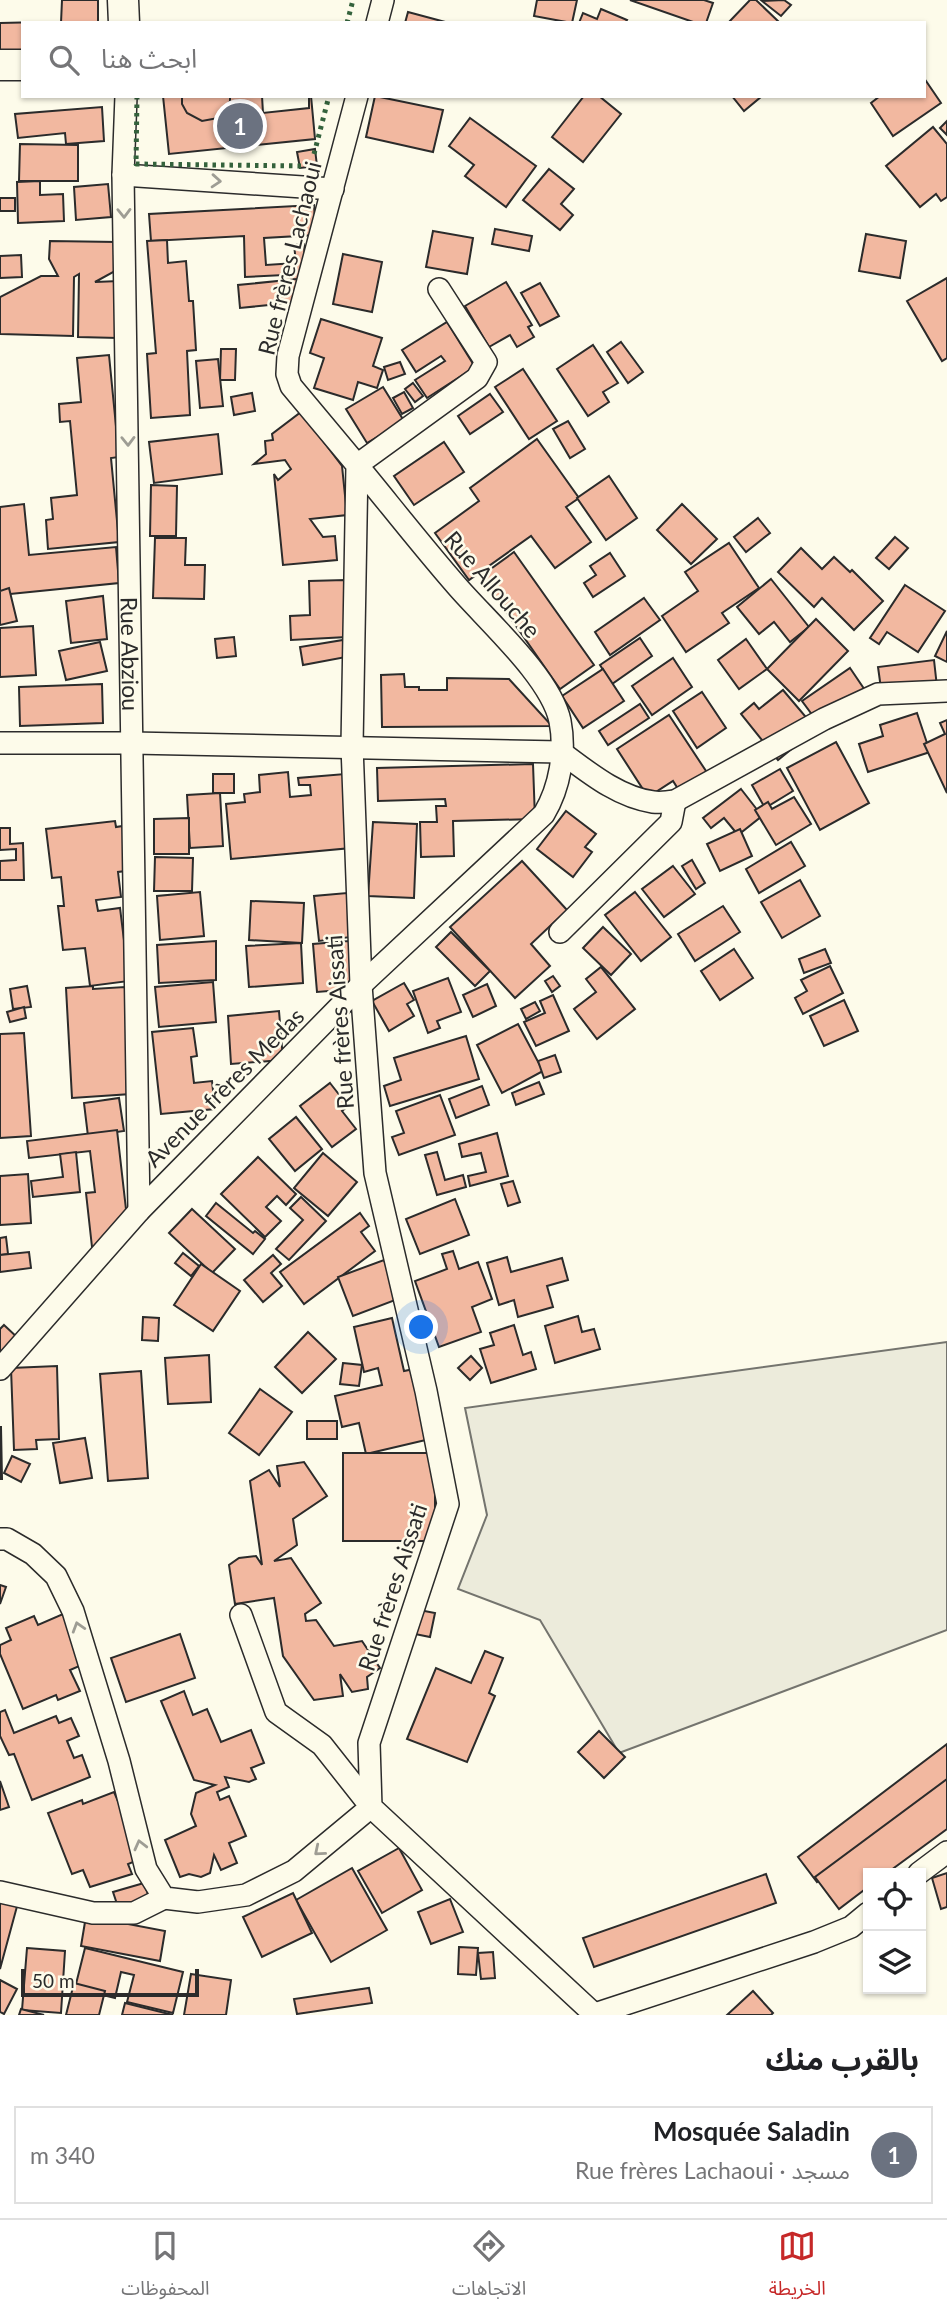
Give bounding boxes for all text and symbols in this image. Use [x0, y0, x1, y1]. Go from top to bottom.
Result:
search box [21, 21, 926, 98]
icon: search [45, 41, 83, 79]
text: ابحث هنا [101, 42, 197, 74]
pin: 1 [217, 100, 263, 152]
street label: Rue frères Lachaoui [251, 158, 327, 358]
one-way arrow [210, 173, 221, 188]
one-way arrow [116, 209, 132, 219]
one-way arrow [120, 436, 136, 447]
street label: Rue Allouche [439, 525, 547, 643]
street label: Rue Abziou [116, 597, 145, 711]
street label: Rue frères Aissati [319, 934, 359, 1110]
street label: Avenue frères Medas [139, 1002, 309, 1172]
your location [404, 1310, 438, 1344]
street label: Rue frères Aissati [352, 1500, 432, 1674]
one-way arrow [71, 1621, 86, 1633]
one-way arrow [134, 1839, 148, 1851]
one-way arrow [314, 1842, 326, 1855]
map controls [863, 1868, 926, 1994]
button: locate [863, 1868, 926, 1931]
button: layers [863, 1931, 926, 1994]
scale bar [21, 1966, 200, 1998]
text: 50 m [32, 1969, 75, 1992]
text: بالقرب منك [765, 2040, 919, 2076]
text: Mosquée Saladin [653, 2115, 850, 2147]
text: 340 m [30, 2141, 95, 2169]
text: 1 [887, 2141, 901, 2169]
text: مسجد · Rue frères Lachaoui [575, 2156, 850, 2184]
tab: المحفوظات [121, 2227, 210, 2309]
tab: الاتجاهات [452, 2227, 526, 2309]
tab: الخريطة [769, 2227, 826, 2309]

